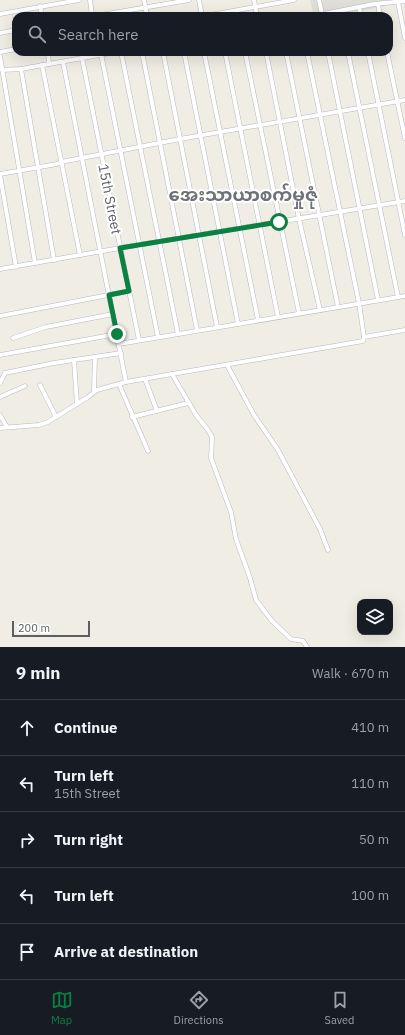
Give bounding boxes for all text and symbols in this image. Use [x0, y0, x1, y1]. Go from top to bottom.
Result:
search box [12, 12, 393, 56]
icon: search [26, 23, 48, 45]
text: Search here [58, 25, 138, 44]
street label: 15th Street [94, 162, 126, 236]
district label: အေးသာယာစက်မှုဇုံ [169, 183, 318, 209]
route start [270, 213, 288, 231]
route end [108, 325, 126, 343]
map controls [357, 599, 393, 635]
button: layers [357, 599, 393, 635]
scale bar [12, 619, 90, 638]
text: 200 m [18, 621, 50, 635]
text: 9 min [16, 662, 60, 684]
text: Walk · 670 m [312, 665, 389, 682]
icon: ahead [16, 717, 38, 739]
text: Continue [54, 718, 118, 737]
text: 410 m [351, 719, 389, 736]
text: Turn left [54, 766, 114, 785]
icon: left [16, 773, 38, 795]
text: 110 m [351, 775, 389, 792]
text: 15th Street [54, 785, 120, 802]
icon: right [16, 829, 38, 851]
text: Turn right [54, 830, 123, 849]
text: 50 m [359, 831, 389, 848]
icon: left [16, 885, 38, 907]
text: Turn left [54, 886, 114, 905]
text: 100 m [351, 887, 389, 904]
icon: arrive [16, 941, 38, 963]
text: Arrive at destination [54, 942, 198, 961]
tab: Map [51, 989, 73, 1027]
tab: Directions [174, 989, 224, 1027]
tab: Saved [325, 989, 354, 1027]

